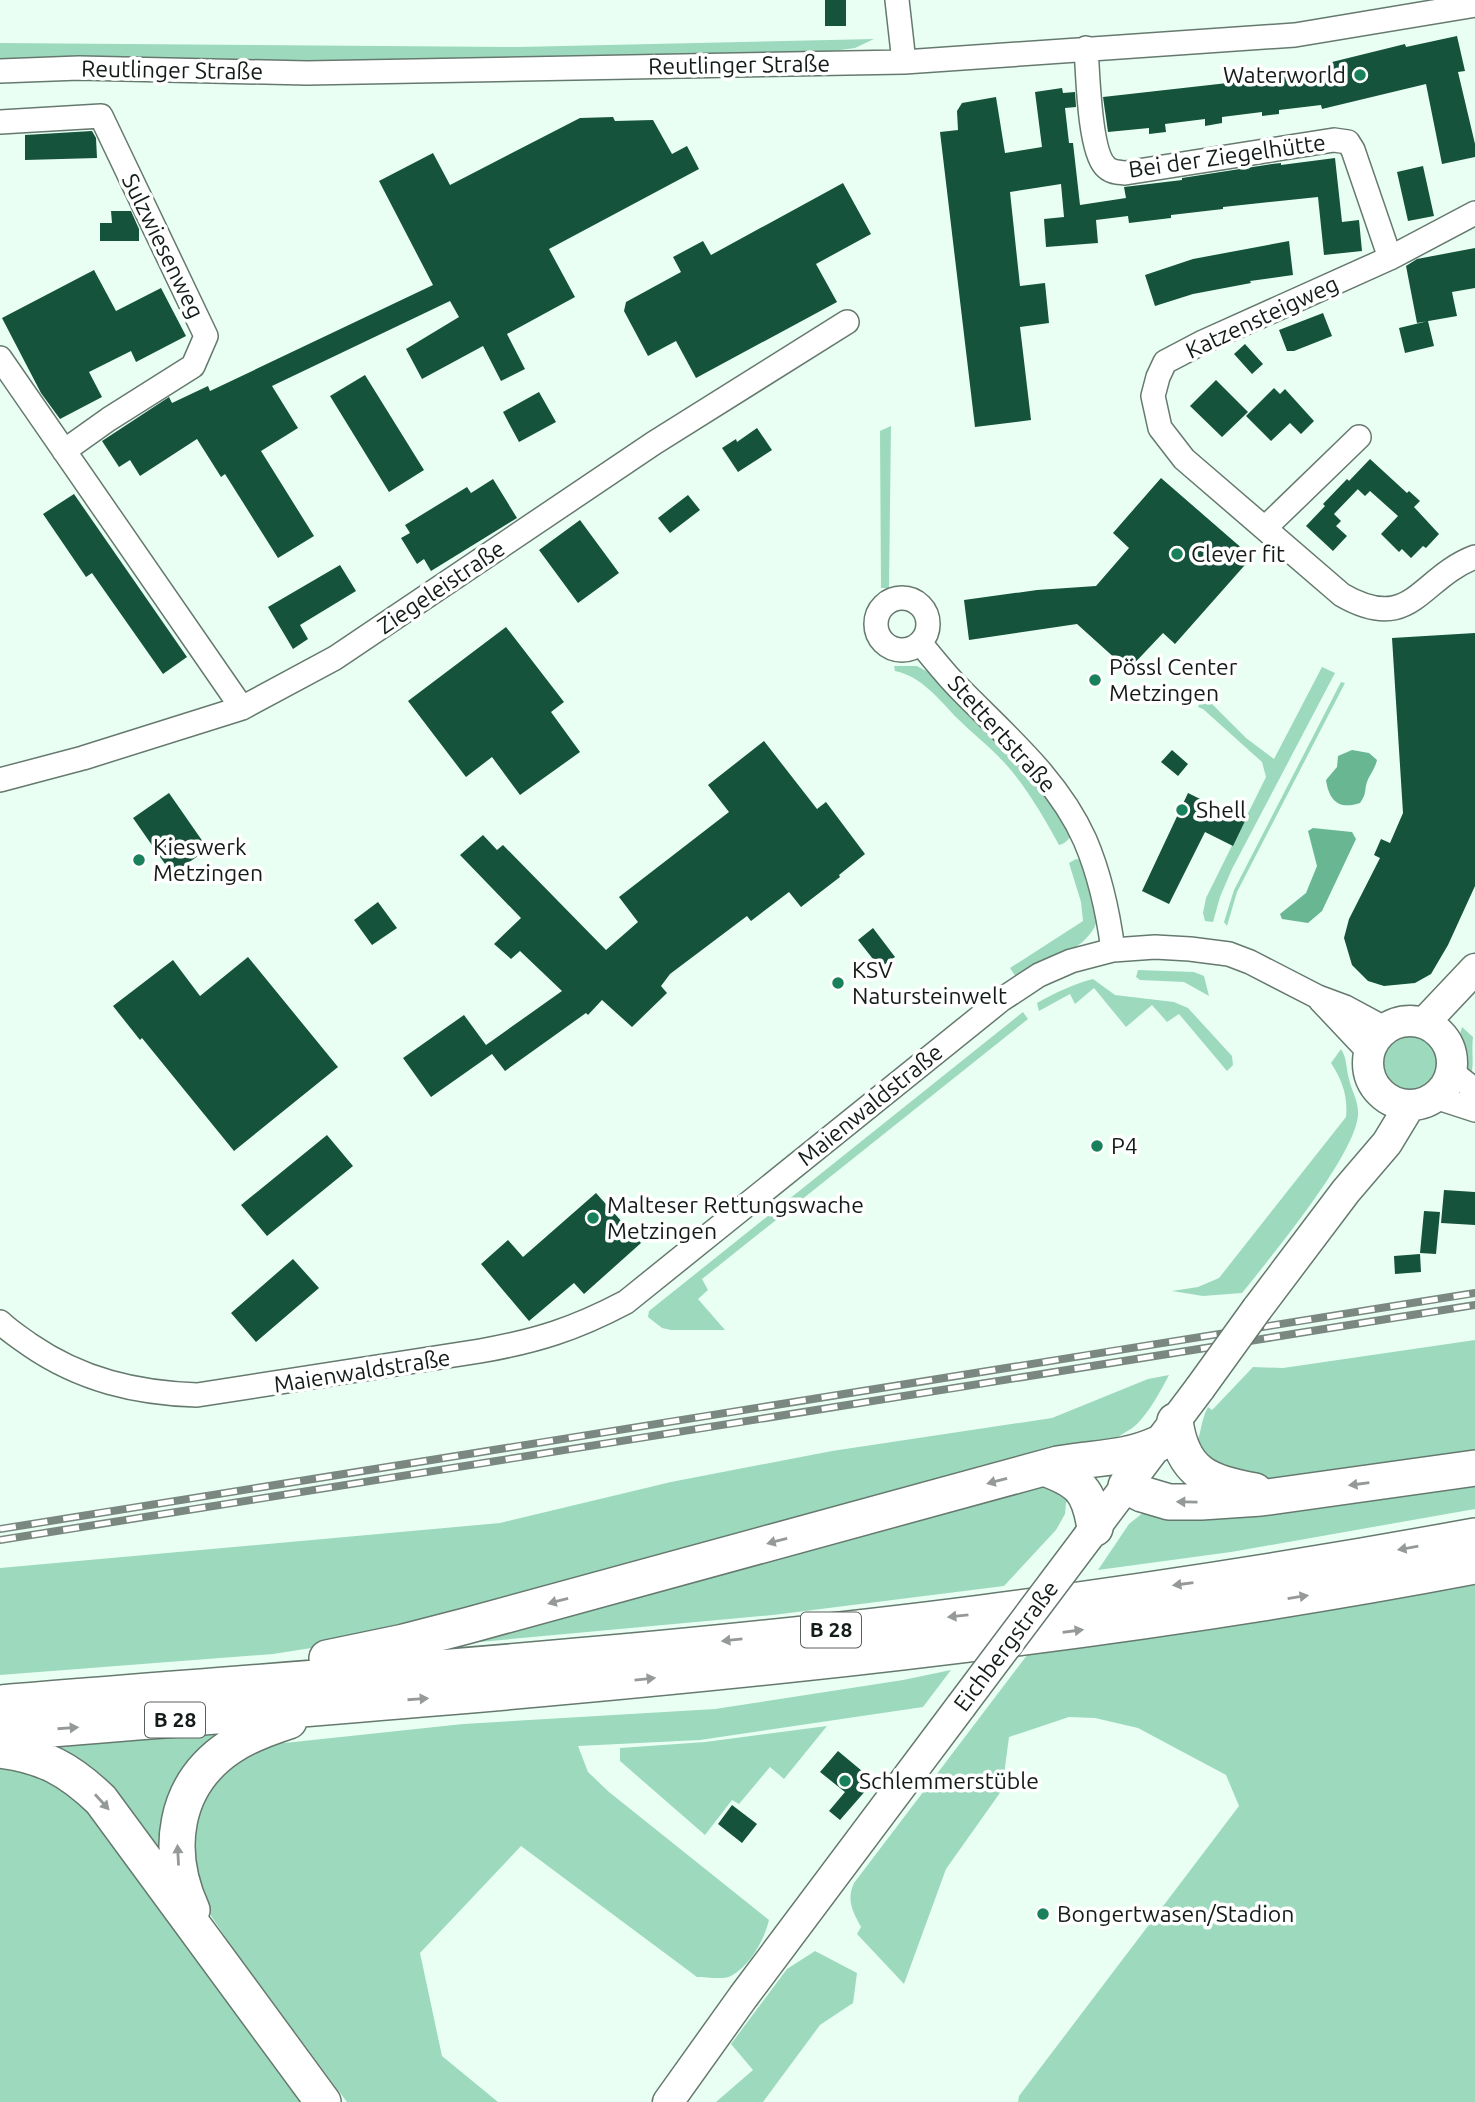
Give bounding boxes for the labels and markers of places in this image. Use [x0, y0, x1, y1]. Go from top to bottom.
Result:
place label: Waterworld [1223, 62, 1346, 87]
marker: Waterworld [1352, 67, 1368, 83]
place label: Clever fit [1191, 541, 1285, 566]
marker: Clever fit [1169, 546, 1185, 562]
place label: Pössl Center Metzingen [1109, 654, 1238, 705]
marker: Pössl Center Metzingen [1087, 672, 1103, 688]
place label: Shell [1196, 797, 1246, 822]
marker: Shell [1174, 802, 1190, 818]
place label: Kieswerk Metzingen [153, 834, 263, 885]
marker: Kieswerk Metzingen [131, 852, 147, 868]
place label: KSV Natursteinwelt [852, 957, 1007, 1008]
marker: KSV Natursteinwelt [830, 975, 846, 991]
place label: P4 [1111, 1133, 1138, 1158]
marker: P4 [1089, 1138, 1105, 1154]
place label: Malteser Rettungswache Metzingen [607, 1192, 864, 1243]
marker: Malteser Rettungswache Metzingen [585, 1210, 601, 1226]
place label: Schlemmerstüble [859, 1768, 1039, 1793]
marker: Schlemmerstüble [837, 1773, 853, 1789]
place label: Bongertwasen/Stadion [1057, 1901, 1294, 1926]
marker: Bongertwasen/Stadion [1035, 1906, 1051, 1922]

